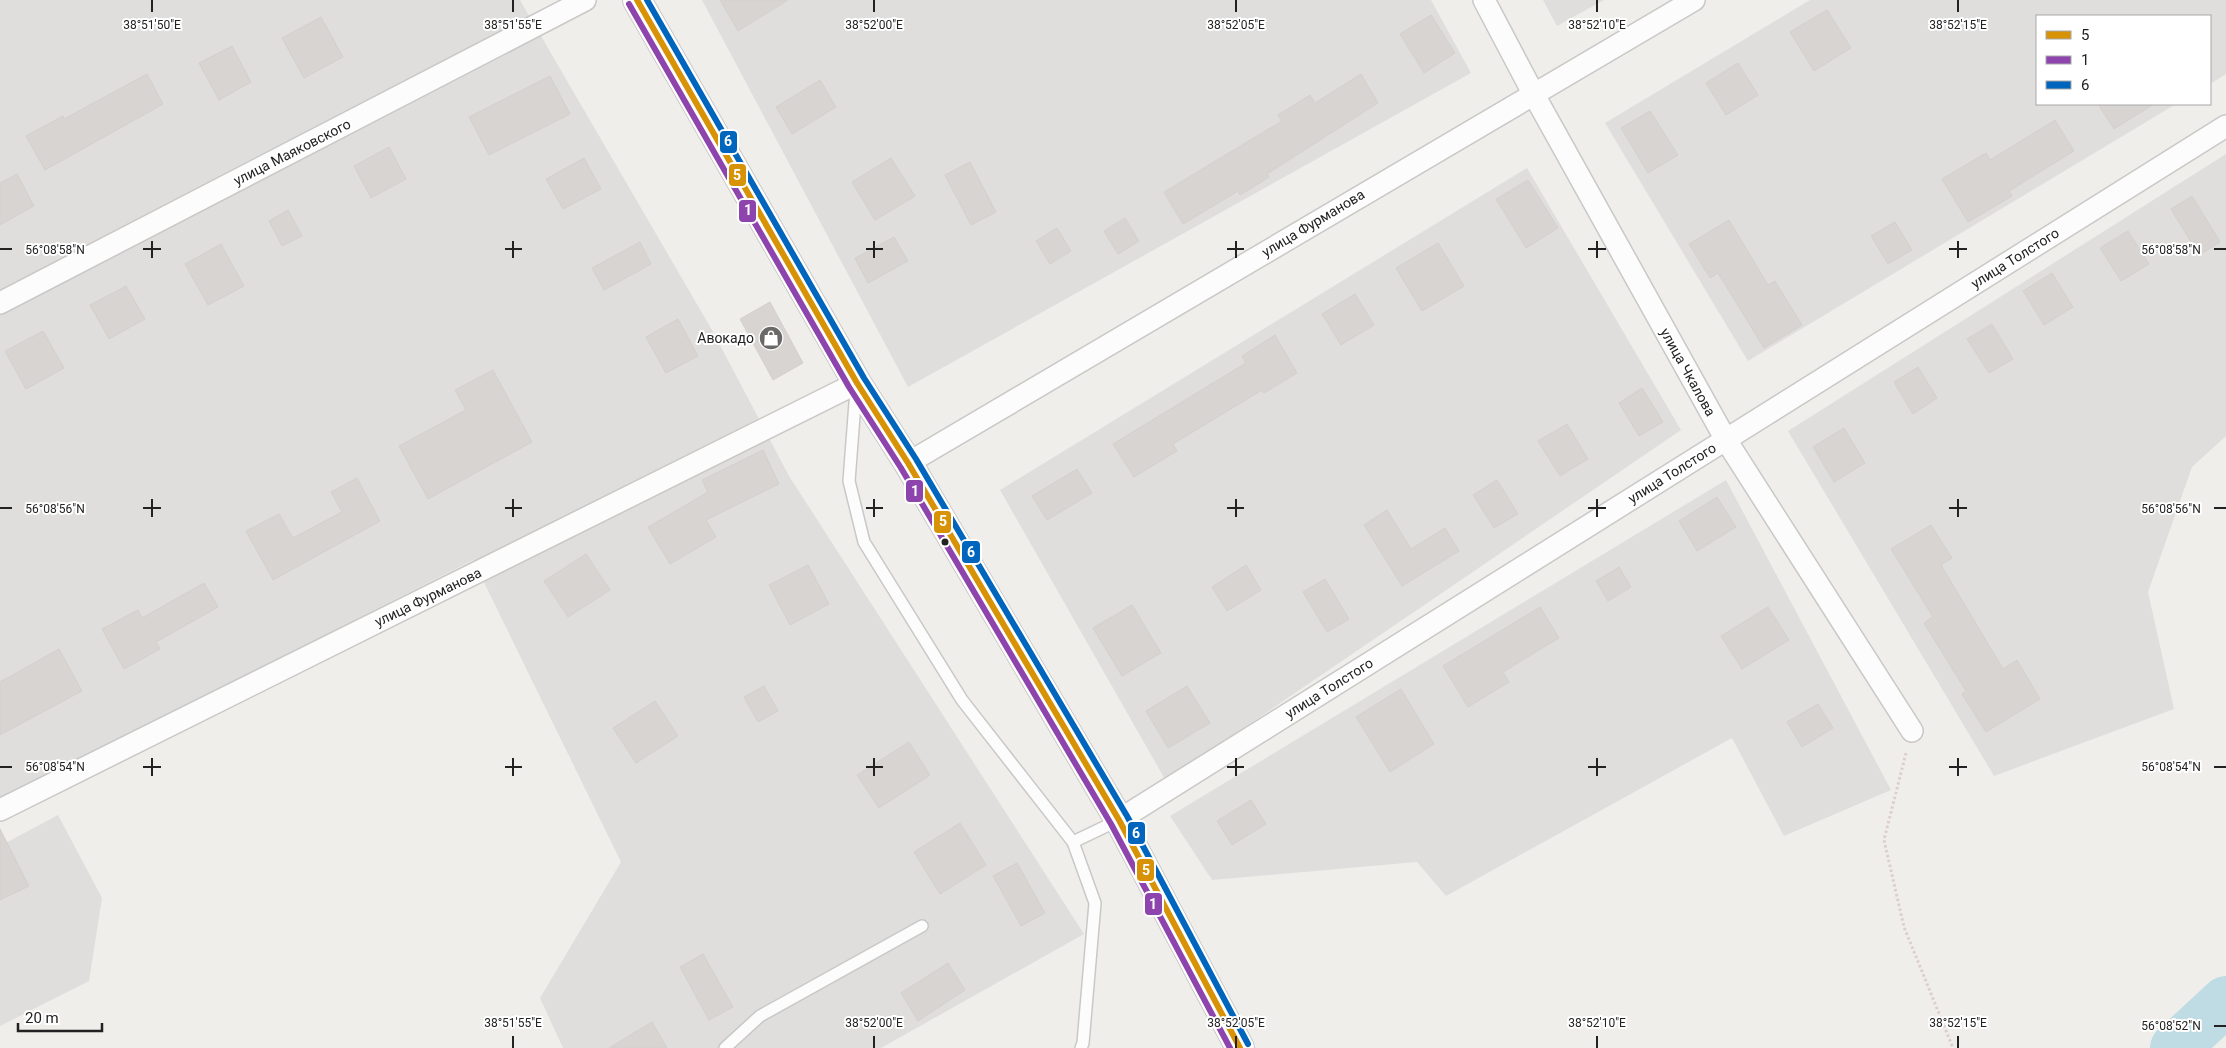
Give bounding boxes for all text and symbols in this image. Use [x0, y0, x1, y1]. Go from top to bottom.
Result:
legend [2036, 15, 2211, 105]
text: 38°51'50"E [123, 18, 181, 32]
text: 38°51'55"E [484, 18, 542, 32]
text: 38°52'00"E [845, 18, 903, 32]
text: 38°52'05"E [1207, 18, 1265, 32]
text: 38°52'10"E [1568, 18, 1626, 32]
text: 38°52'15"E [1929, 18, 1987, 32]
text: 5 [2081, 26, 2089, 44]
text: 1 [2081, 51, 2089, 69]
text: 6 [2081, 76, 2089, 94]
street label: улица Маяковского [231, 116, 353, 188]
line badge: 6 [719, 130, 738, 154]
text: 6 [724, 133, 732, 149]
line badge: 5 [728, 163, 747, 187]
text: 5 [733, 167, 741, 183]
street label: улица Фурманова [1259, 186, 1367, 260]
line badge: 1 [738, 199, 757, 223]
text: 1 [744, 202, 752, 218]
street label: улица Толстого [1968, 225, 2062, 291]
text: 56°08'58"N [25, 243, 85, 257]
text: 56°08'58"N [2141, 243, 2201, 257]
shop icon: Авокадо [758, 325, 784, 351]
street label: улица Чкалова [1657, 325, 1719, 419]
place label: Авокадо [697, 330, 754, 346]
street label: улица Толстого [1625, 440, 1719, 506]
line badge: 1 [905, 479, 924, 503]
text: 1 [911, 483, 919, 499]
text: 56°08'56"N [25, 502, 85, 516]
text: 56°08'56"N [2141, 502, 2201, 516]
line badge: 5 [933, 510, 952, 534]
text: 5 [939, 513, 947, 529]
unlabelled marker [940, 537, 950, 547]
line badge: 6 [961, 540, 981, 564]
text: 6 [967, 544, 975, 560]
street label: улица Фурманова [372, 564, 484, 630]
street label: улица Толстого [1282, 655, 1376, 721]
text: 56°08'54"N [25, 760, 85, 774]
text: 56°08'54"N [2141, 760, 2201, 774]
line badge: 6 [1127, 821, 1146, 845]
text: 6 [1132, 825, 1140, 841]
line badge: 5 [1136, 858, 1155, 882]
text: 5 [1142, 862, 1150, 878]
line badge: 1 [1144, 892, 1163, 916]
text: 1 [1149, 896, 1157, 912]
scale bar [18, 1000, 101, 1032]
text: 20 m [25, 1009, 59, 1027]
text: 38°51'55"E [484, 1016, 542, 1030]
text: 38°52'00"E [845, 1016, 903, 1030]
text: 38°52'05"E [1207, 1016, 1265, 1030]
text: 38°52'10"E [1568, 1016, 1626, 1030]
text: 38°52'15"E [1929, 1016, 1987, 1030]
text: 56°08'52"N [2141, 1019, 2201, 1033]

